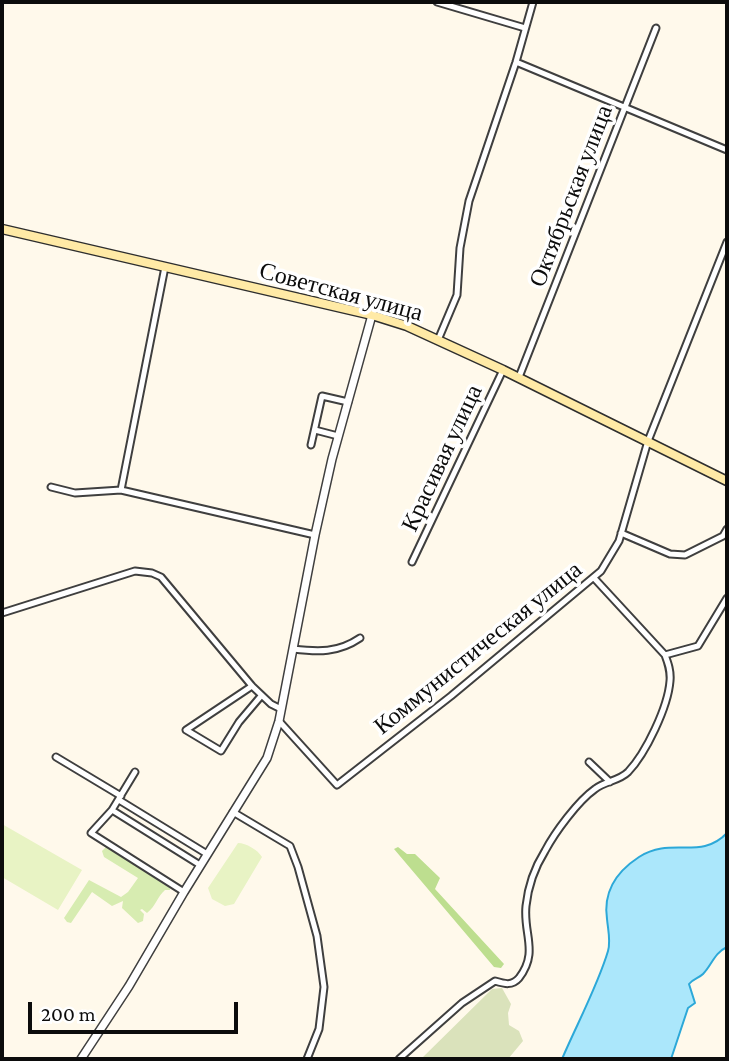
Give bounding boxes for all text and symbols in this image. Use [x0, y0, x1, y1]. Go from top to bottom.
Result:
street label: Октябрьская улица [523, 101, 619, 291]
street label: Советская улица [256, 256, 426, 328]
street label: Красивая улица [395, 380, 489, 536]
street label: Коммунистическая улица [368, 555, 588, 741]
scale bar [32, 988, 242, 1032]
text: 200 m [41, 1002, 96, 1026]

